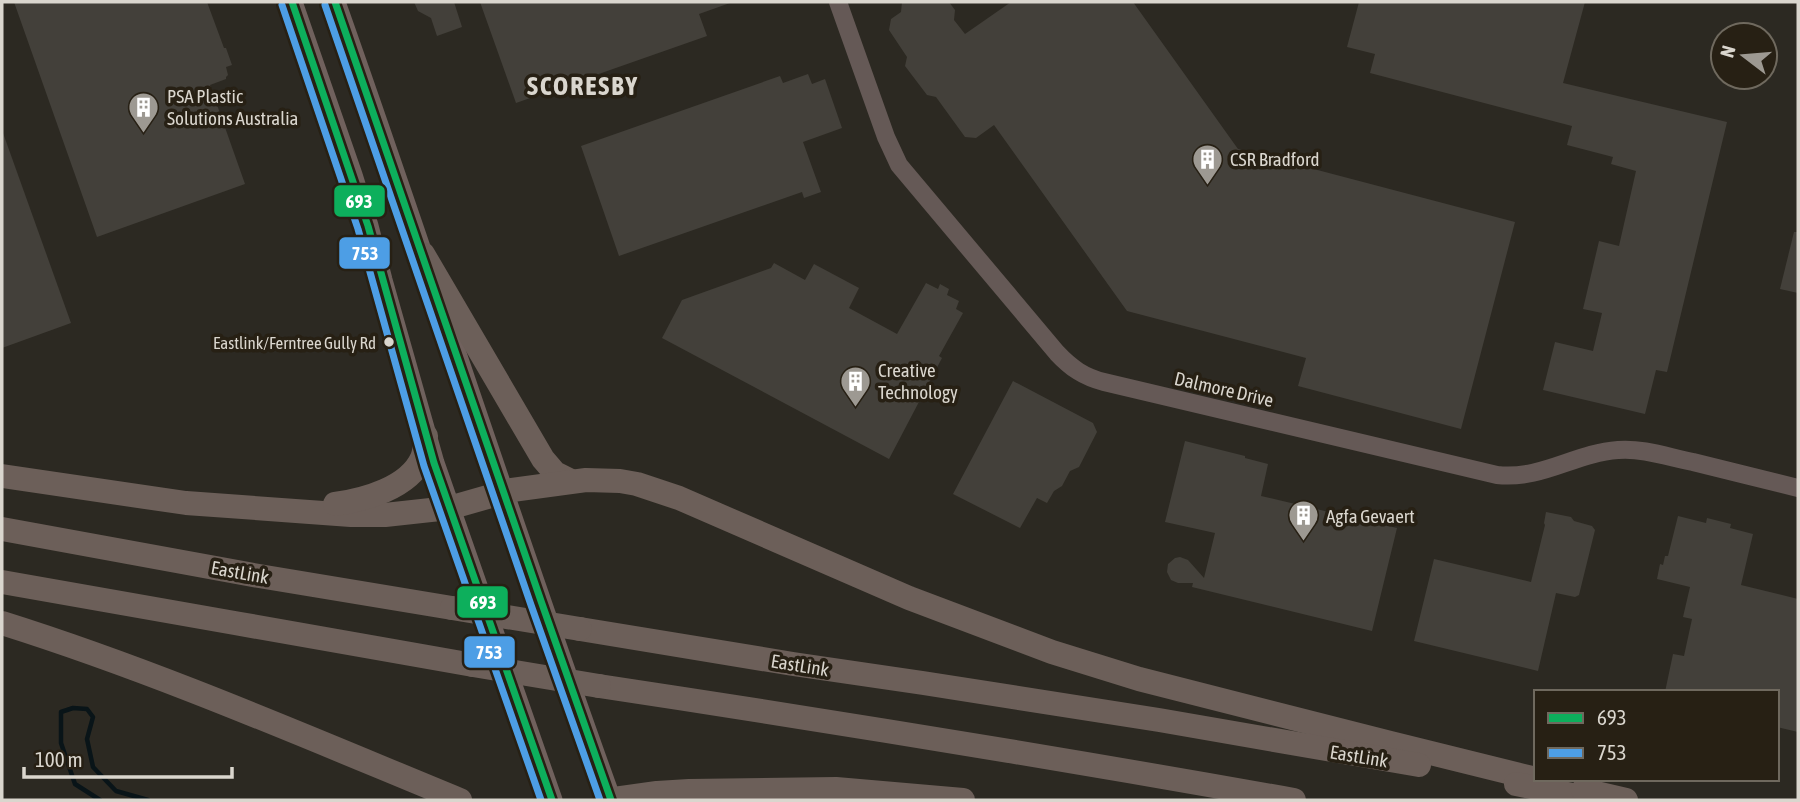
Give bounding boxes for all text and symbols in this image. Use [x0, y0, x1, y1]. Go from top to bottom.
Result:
north arrow [1709, 21, 1779, 91]
text: N [1716, 43, 1740, 60]
district label: SCORESBY [527, 71, 639, 101]
place label: PSA Plastic Solutions Australia [167, 85, 298, 129]
building icon: PSA Plastic Solutions Australia [127, 90, 161, 134]
building icon: CSR Bradford [1190, 142, 1224, 186]
place label: CSR Bradford [1230, 148, 1320, 170]
line badge: 693 [333, 184, 386, 218]
text: 693 [346, 190, 372, 212]
line badge: 753 [338, 236, 391, 270]
text: 753 [352, 242, 378, 264]
place label: Eastlink/Ferntree Gully Rd [213, 333, 376, 353]
marker: Eastlink/Ferntree Gully Rd [382, 335, 396, 349]
place label: Creative Technology [878, 359, 958, 403]
building icon: Creative Technology [838, 364, 872, 408]
street label: Dalmore Drive [1172, 367, 1276, 411]
building icon: Agfa Gevaert [1286, 499, 1320, 543]
place label: Agfa Gevaert [1326, 505, 1415, 527]
street label: EastLink [209, 556, 271, 588]
line badge: 693 [456, 585, 509, 619]
text: 693 [470, 591, 496, 613]
line badge: 753 [463, 635, 516, 669]
text: 753 [476, 641, 502, 663]
street label: EastLink [769, 650, 831, 681]
legend [1534, 690, 1779, 781]
text: 693 [1597, 705, 1627, 729]
scale bar [24, 736, 233, 780]
text: 753 [1597, 740, 1627, 764]
street label: EastLink [1328, 741, 1390, 772]
text: 100 m [35, 747, 83, 771]

